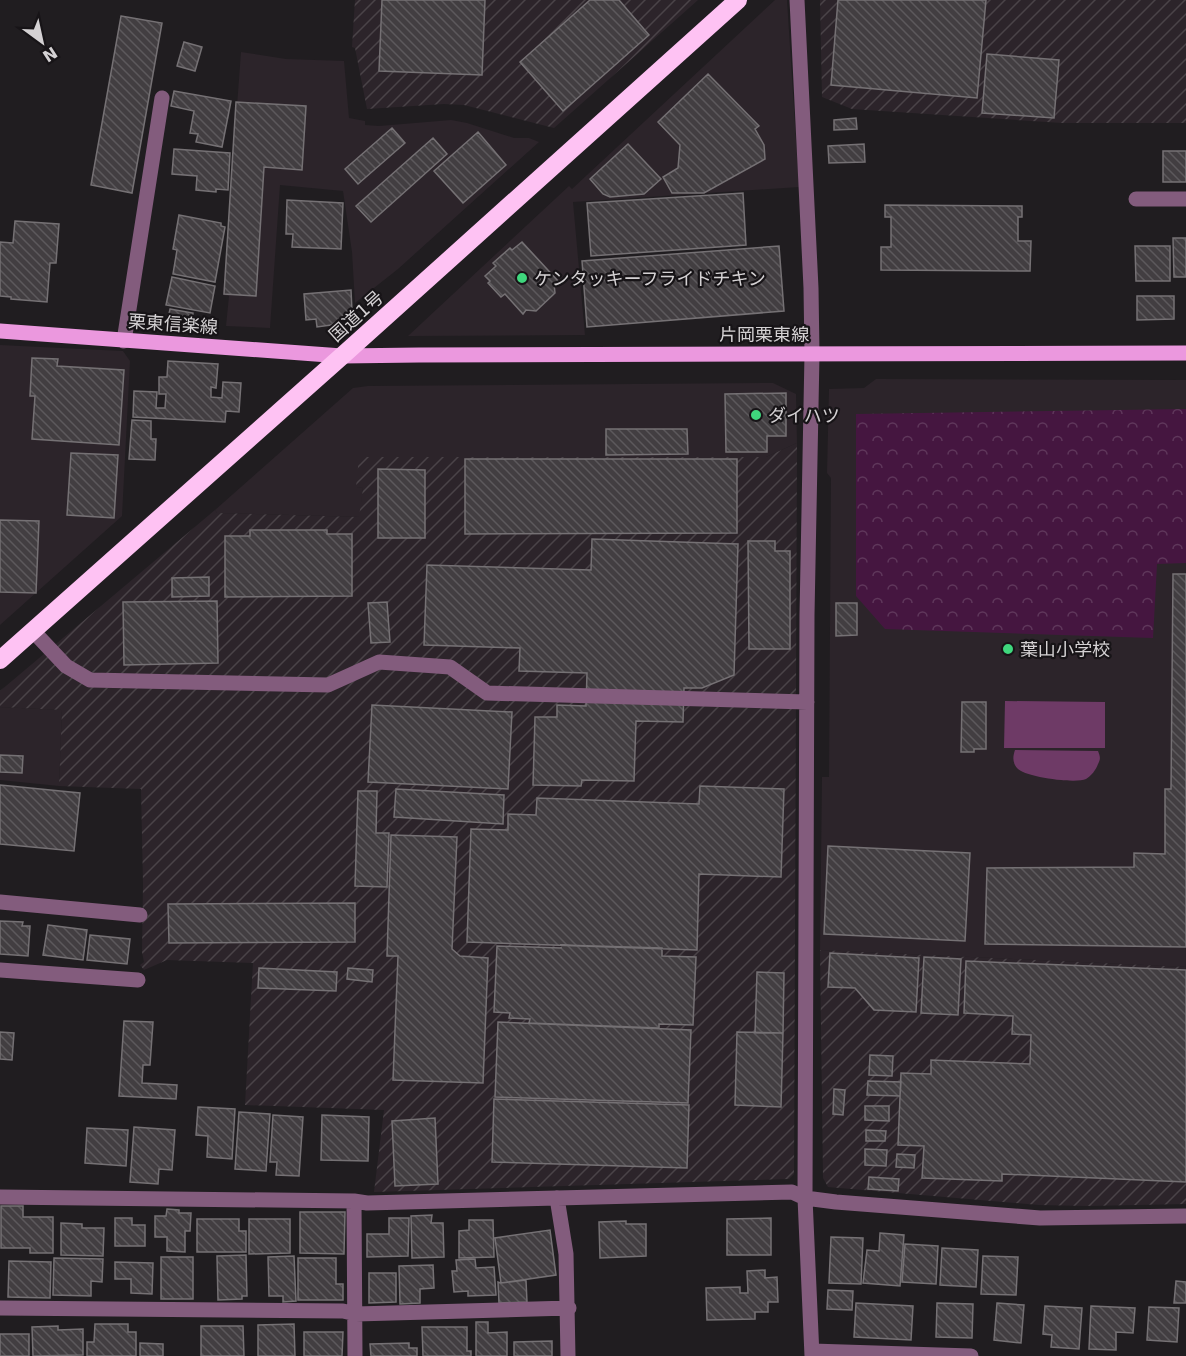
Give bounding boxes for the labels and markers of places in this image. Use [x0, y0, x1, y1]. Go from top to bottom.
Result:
place label: ケンタッキーフライドチキン [534, 268, 766, 289]
marker: ケンタッキーフライドチキン [515, 271, 529, 285]
place label: ダイハツ [768, 405, 840, 426]
marker: ダイハツ [749, 408, 763, 422]
place label: 葉山小学校 [1020, 639, 1110, 660]
marker: 葉山小学校 [1001, 642, 1015, 656]

